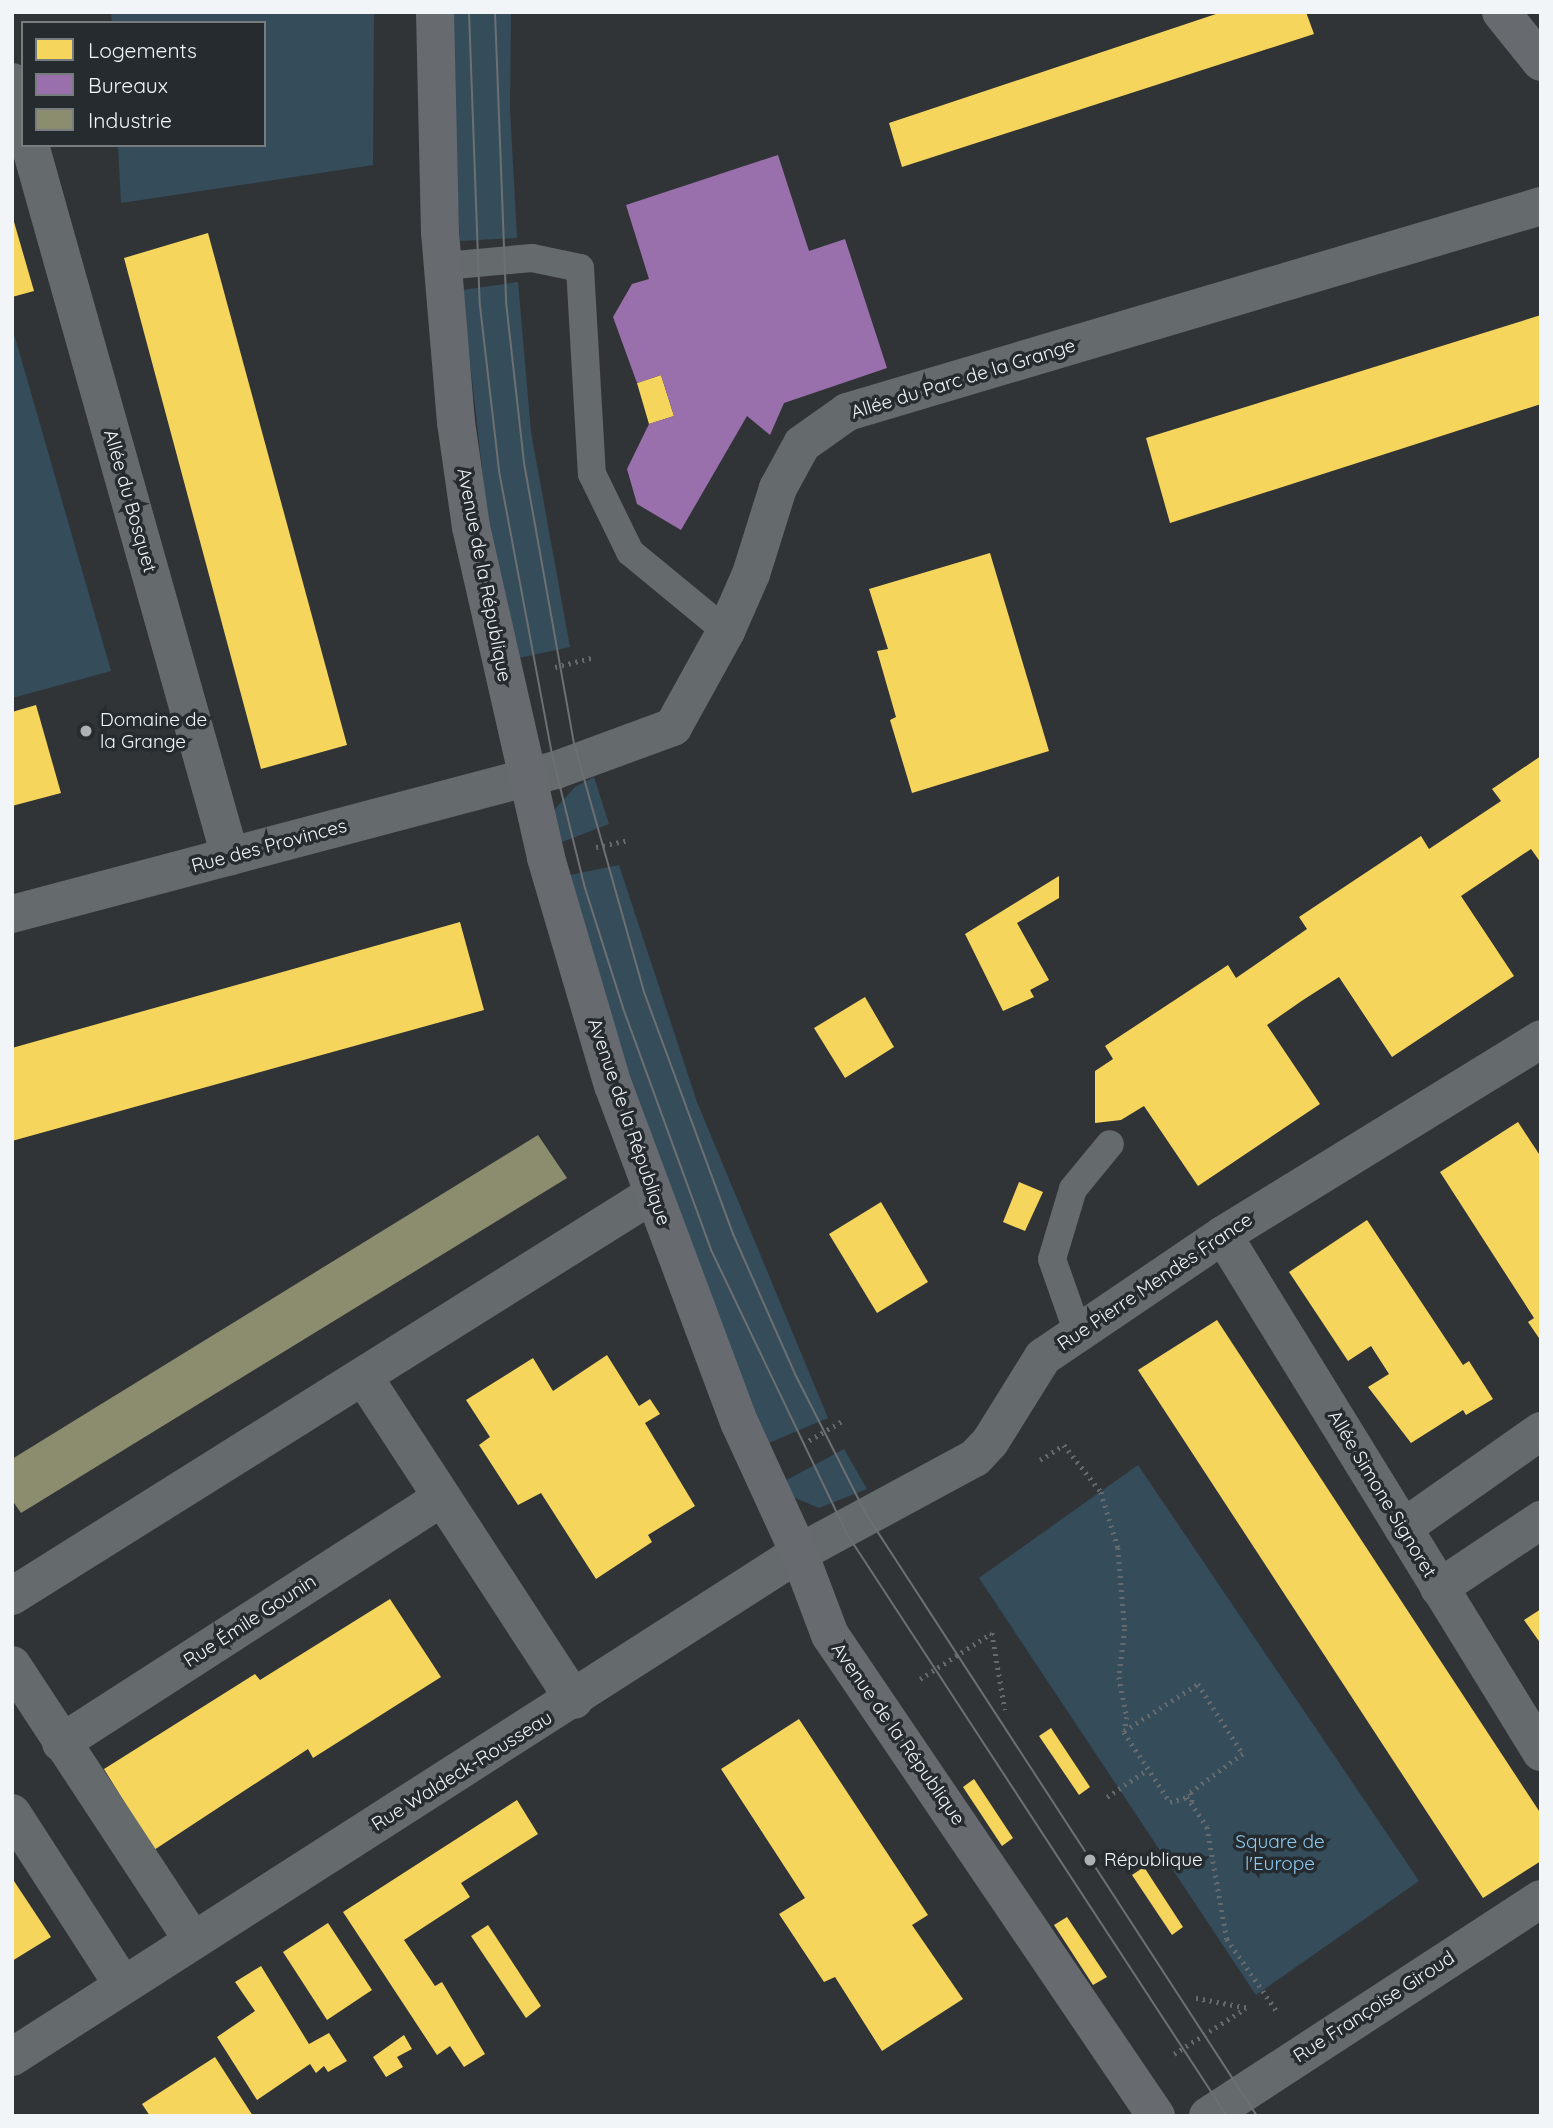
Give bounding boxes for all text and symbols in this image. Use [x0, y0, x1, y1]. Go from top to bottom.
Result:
legend [21, 21, 266, 147]
text: Logements [88, 37, 197, 63]
text: Bureaux [88, 72, 168, 98]
text: Industrie [88, 107, 172, 133]
street label: Allée du Parc de la Grange [848, 334, 1078, 424]
street label: Allée du Bosquet [99, 427, 161, 575]
street label: Avenue de la République [452, 466, 516, 684]
place label: Domaine de la Grange [100, 709, 207, 753]
marker: Domaine de la Grange [78, 723, 94, 739]
street label: Rue des Provinces [189, 814, 349, 878]
street label: Avenue de la République [583, 1016, 675, 1228]
street label: Rue Pierre Mendès France [1053, 1208, 1257, 1356]
street label: Allée Simone Signoret [1323, 1406, 1441, 1582]
street label: Rue Émile Gounin [180, 1570, 320, 1672]
street label: Avenue de la République [826, 1638, 970, 1830]
street label: Rue Waldeck-Rousseau [368, 1706, 556, 1836]
park label: Square de l'Europe [1235, 1831, 1325, 1875]
place label: République [1104, 1849, 1203, 1871]
marker: République [1082, 1852, 1098, 1868]
street label: Rue Françoise Giroud [1289, 1946, 1459, 2068]

